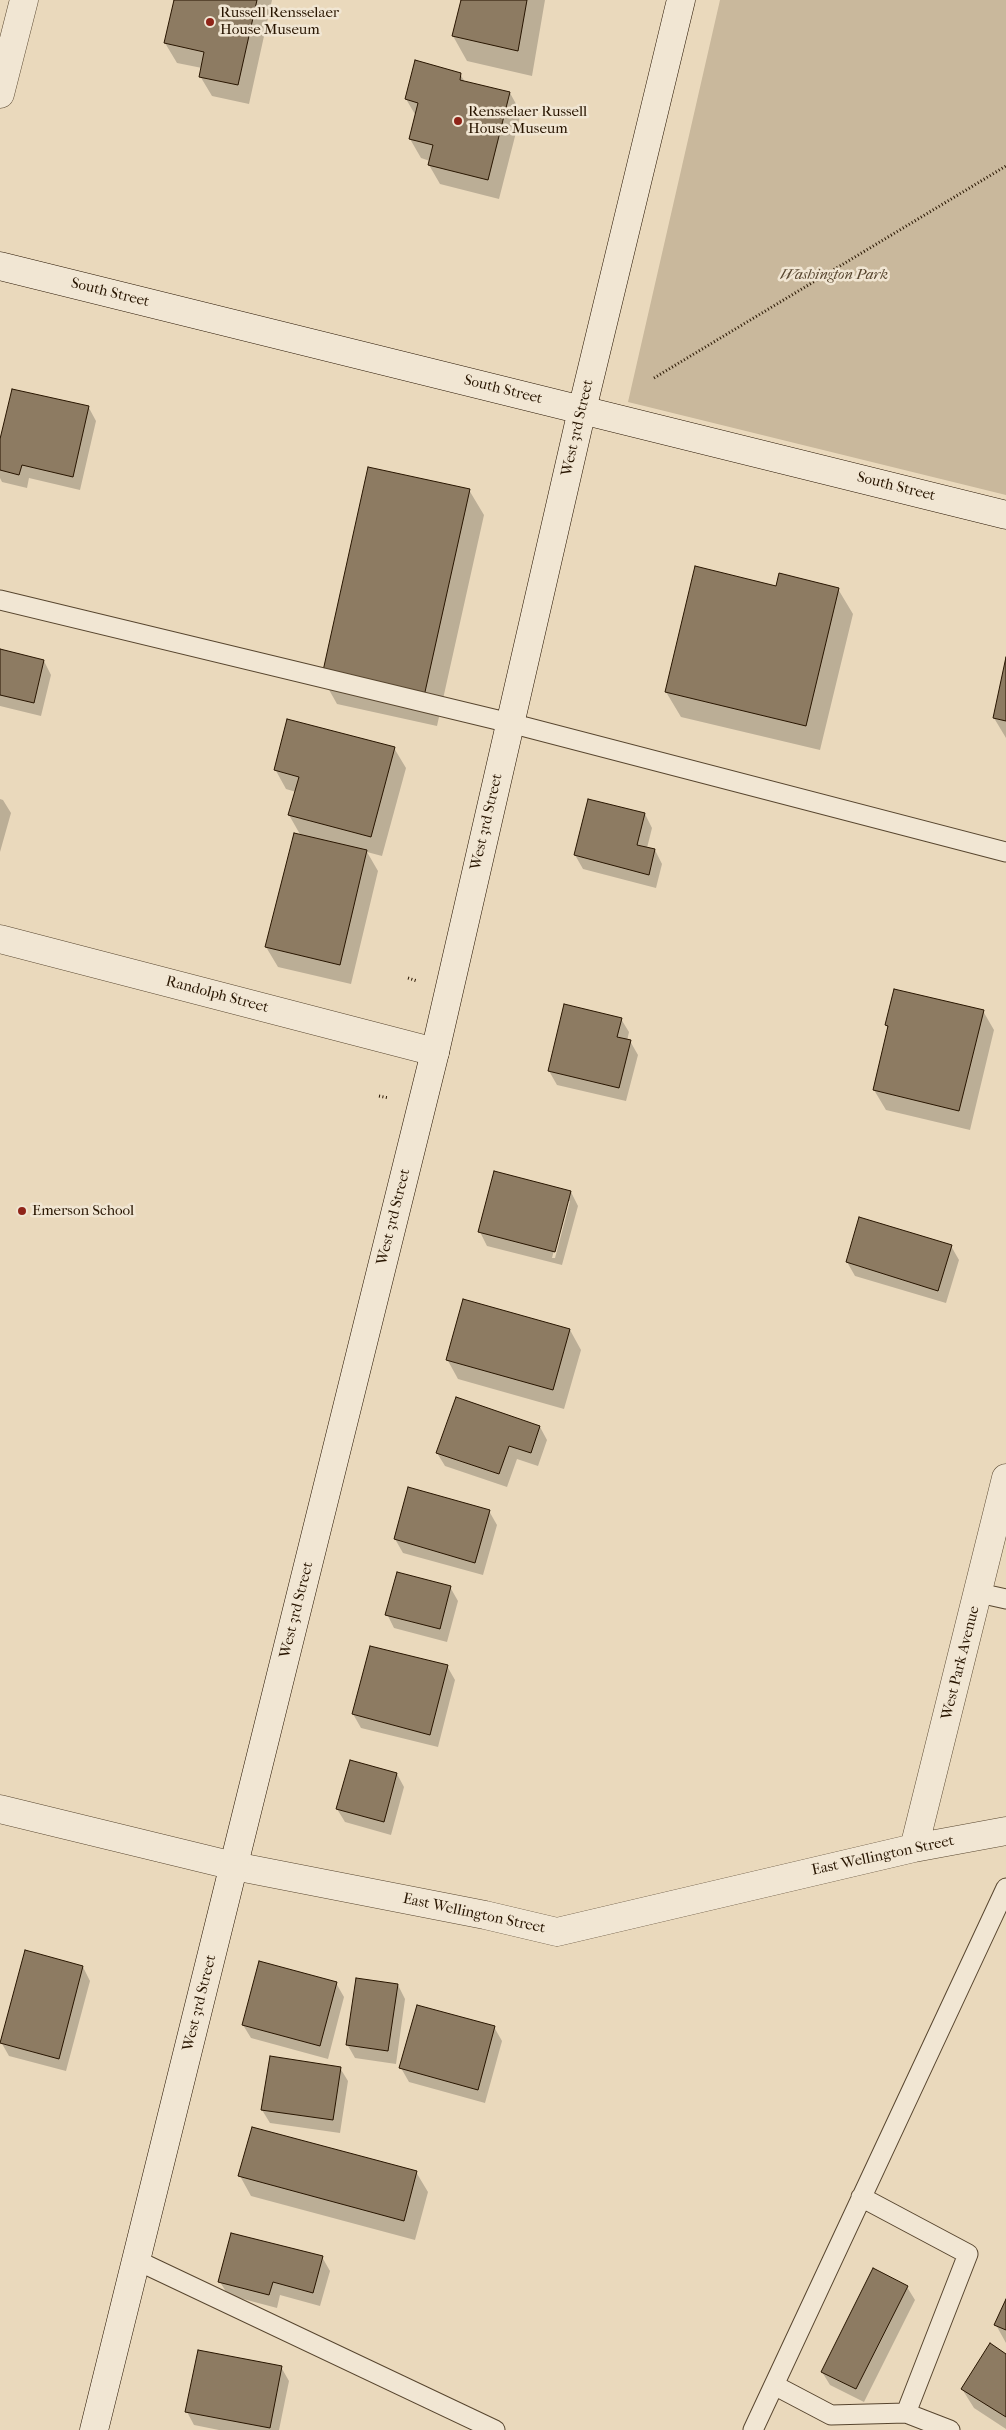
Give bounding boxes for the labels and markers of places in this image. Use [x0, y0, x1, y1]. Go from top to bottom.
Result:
place label: Russell Rensselaer House Museum [220, 4, 339, 39]
marker: Russell Rensselaer House Museum [204, 16, 216, 28]
place label: Rensselaer Russell House Museum [468, 103, 587, 138]
marker: Rensselaer Russell House Museum [452, 115, 464, 127]
place label: Emerson School [32, 1202, 134, 1220]
marker: Emerson School [16, 1205, 28, 1217]

